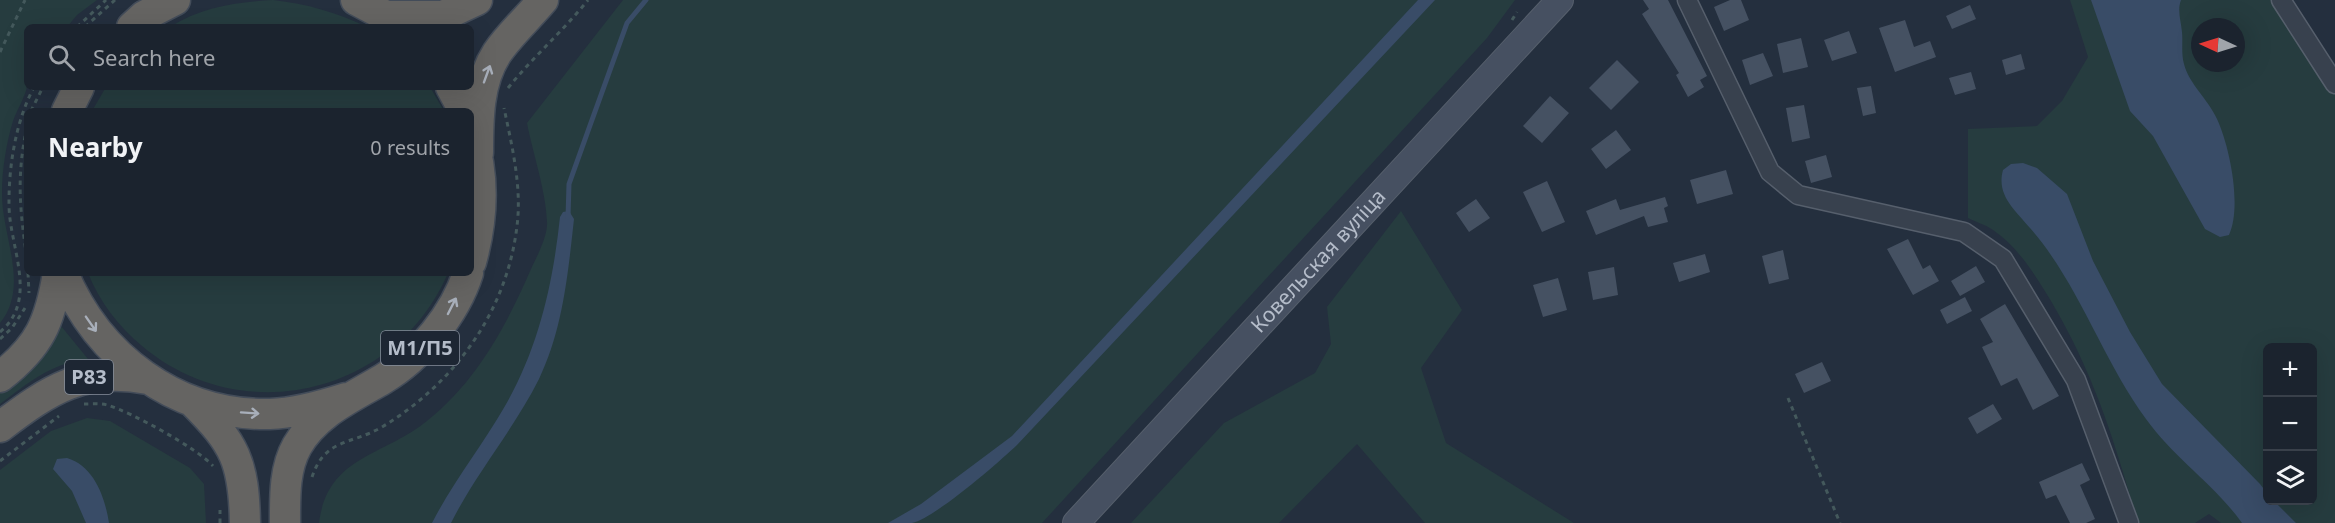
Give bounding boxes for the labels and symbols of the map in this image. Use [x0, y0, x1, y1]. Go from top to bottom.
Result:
north arrow [2191, 18, 2245, 72]
one-way arrow [483, 65, 494, 84]
street label: Ковельская вуліца [1244, 182, 1391, 338]
one-way arrow [446, 298, 458, 316]
one-way arrow [85, 316, 97, 332]
road number: М1/П5 [381, 331, 459, 365]
road number: Р83 [65, 360, 113, 394]
one-way arrow [239, 407, 259, 418]

